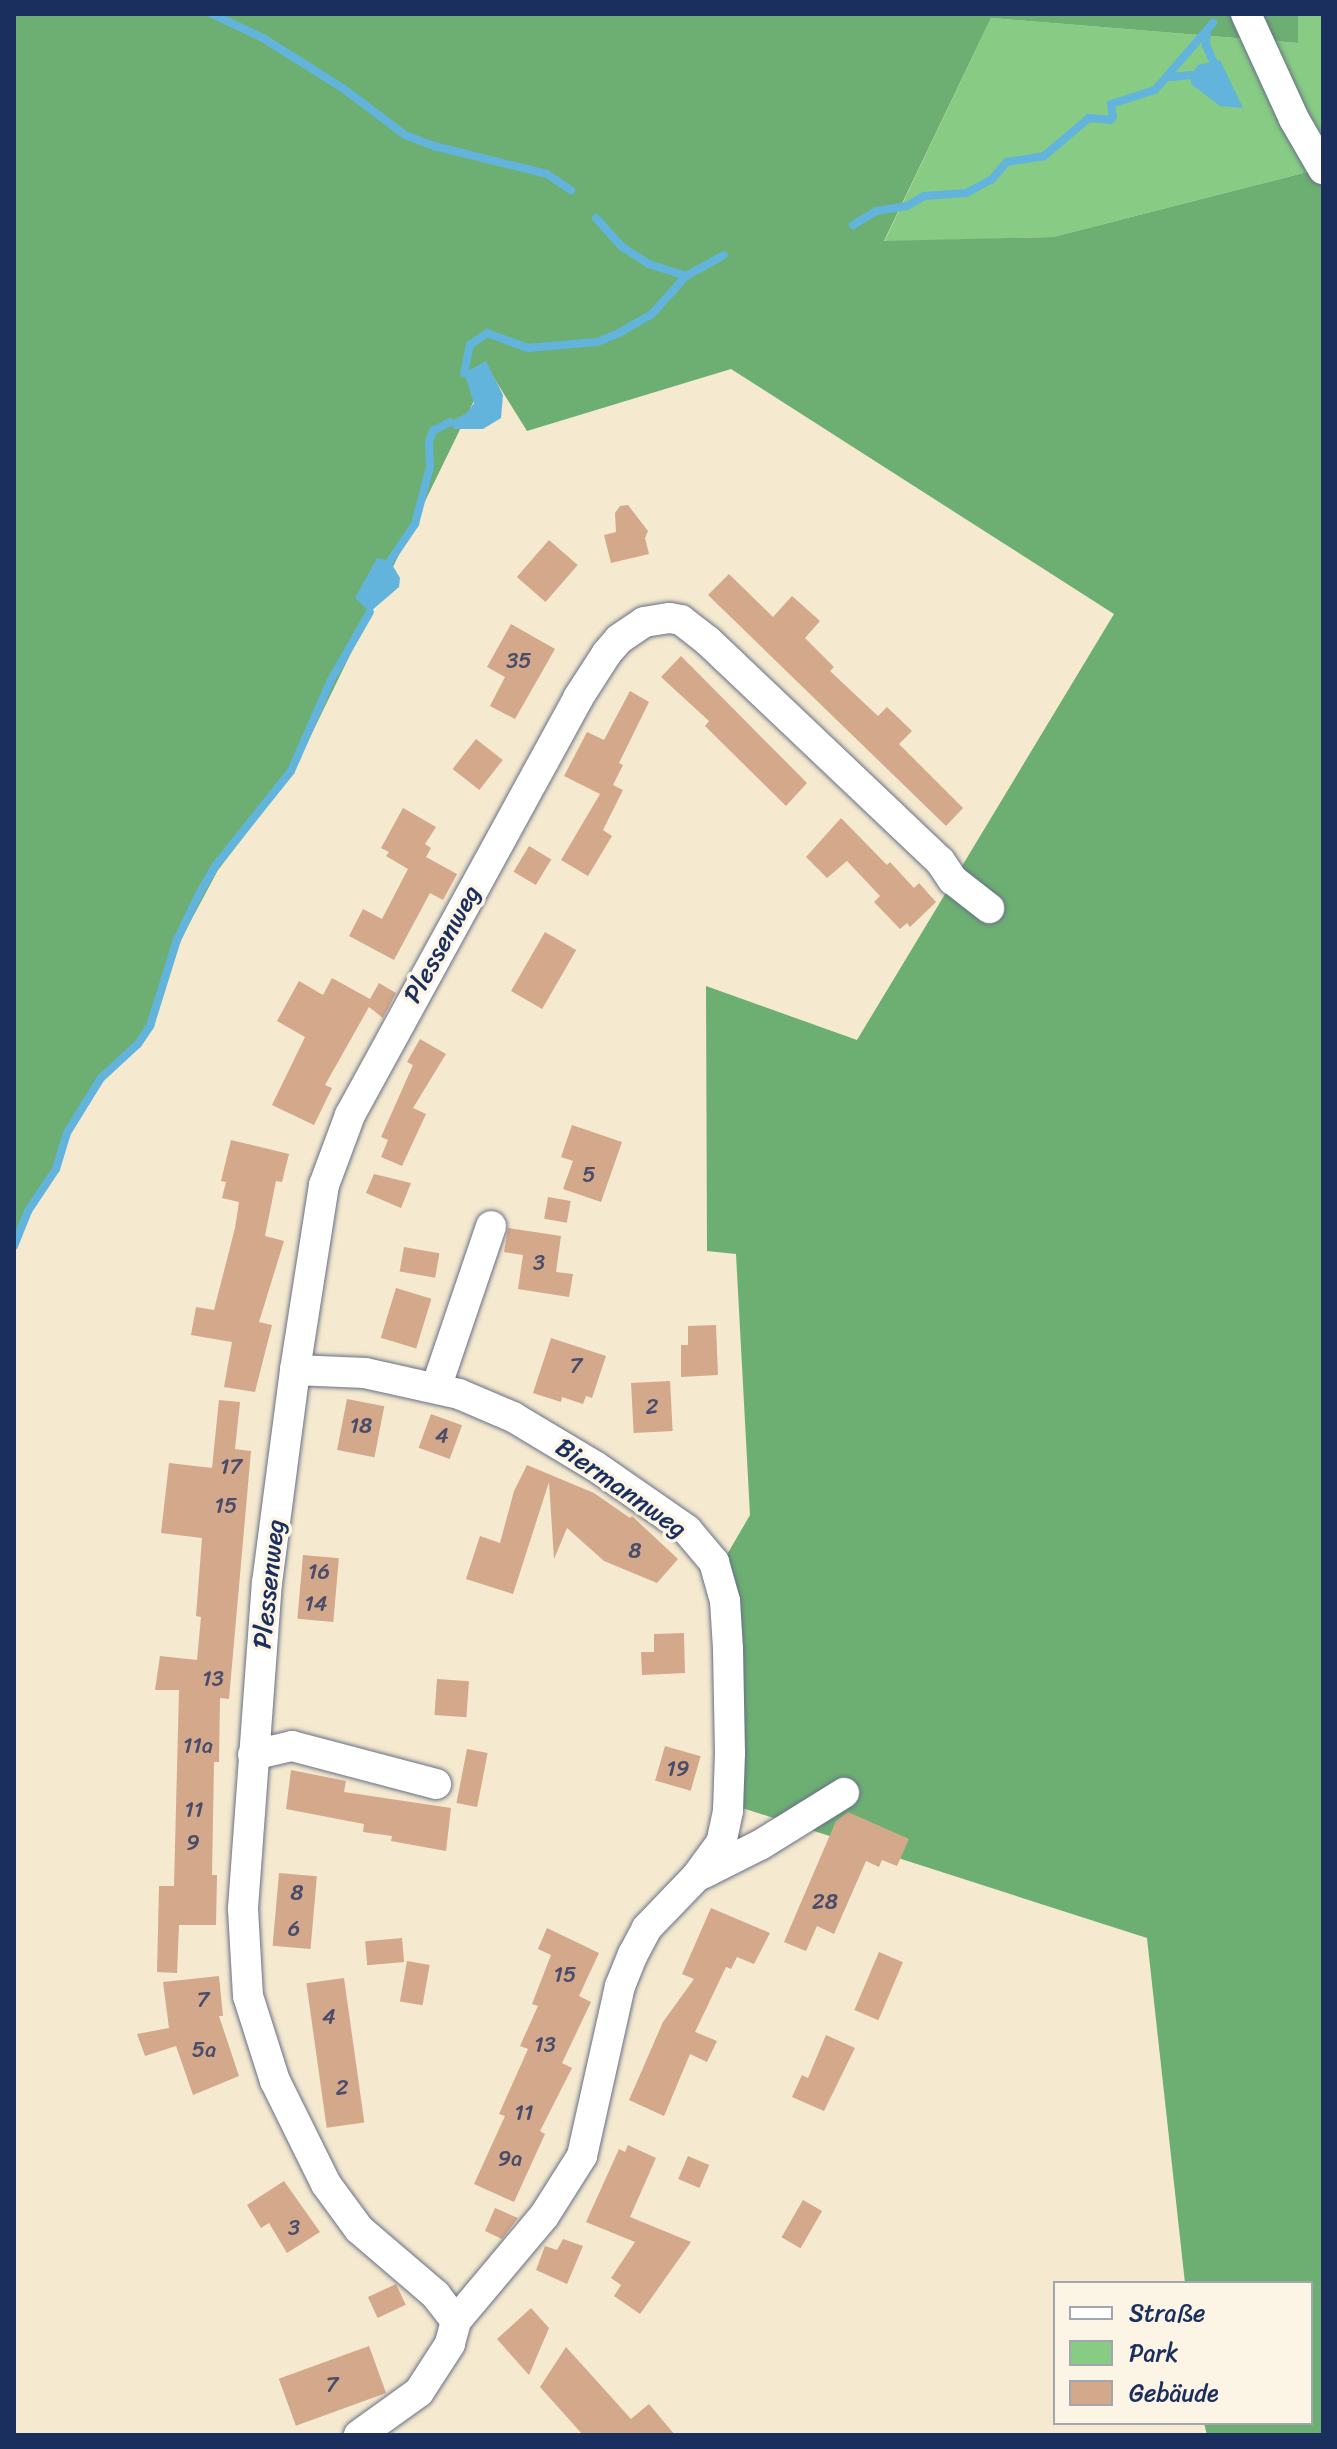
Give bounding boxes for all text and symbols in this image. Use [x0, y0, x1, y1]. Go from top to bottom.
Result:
house number: 35 [506, 648, 532, 674]
street label: Plessenweg [397, 880, 487, 1008]
house number: 5 [582, 1162, 596, 1188]
house number: 3 [533, 1250, 545, 1276]
house number: 7 [570, 1353, 582, 1379]
house number: 2 [646, 1394, 658, 1420]
house number: 18 [350, 1413, 372, 1439]
house number: 4 [435, 1423, 449, 1449]
street label: Biermannweg [549, 1431, 693, 1545]
house number: 17 [220, 1454, 242, 1480]
house number: 15 [215, 1493, 237, 1519]
street label: Plessenweg [247, 1518, 291, 1650]
house number: 8 [628, 1538, 642, 1564]
house number: 16 [308, 1559, 330, 1585]
house number: 14 [304, 1591, 328, 1617]
house number: 13 [202, 1666, 224, 1692]
house number: 11a [183, 1733, 213, 1759]
house number: 19 [667, 1756, 689, 1782]
house number: 11 [185, 1797, 203, 1823]
house number: 9 [186, 1830, 200, 1856]
house number: 8 [290, 1880, 304, 1906]
house number: 28 [812, 1889, 838, 1915]
house number: 6 [288, 1916, 300, 1942]
house number: 15 [554, 1962, 576, 1988]
house number: 7 [197, 1987, 209, 2013]
house number: 4 [322, 2004, 336, 2030]
house number: 13 [534, 2032, 556, 2058]
house number: 5a [192, 2037, 216, 2063]
house number: 2 [336, 2075, 348, 2101]
house number: 11 [515, 2100, 533, 2126]
house number: 9a [498, 2146, 522, 2172]
house number: 3 [288, 2215, 300, 2241]
legend [1053, 2281, 1313, 2425]
text: Straße [1129, 2292, 1205, 2334]
text: Park [1129, 2332, 1178, 2374]
house number: 7 [326, 2372, 338, 2398]
text: Gebäude [1129, 2372, 1219, 2414]

